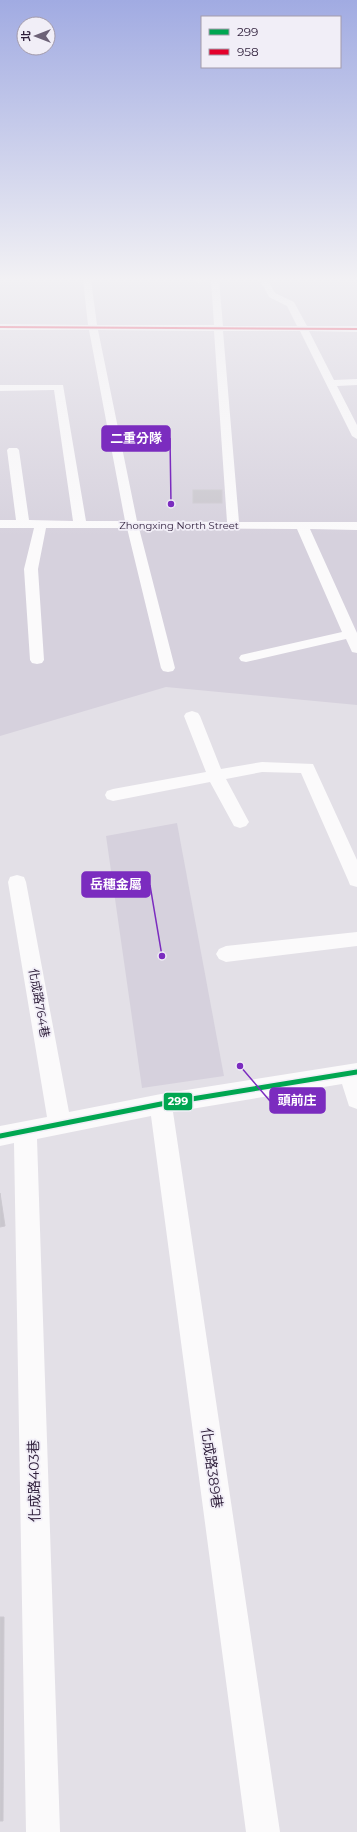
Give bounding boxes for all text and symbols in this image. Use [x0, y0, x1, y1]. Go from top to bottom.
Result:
north arrow [16, 16, 56, 56]
legend [201, 16, 341, 68]
text: 299 [237, 24, 258, 39]
text: 北 [19, 31, 33, 42]
text: 958 [237, 44, 259, 59]
callout: 二重分隊 [102, 426, 170, 451]
text: 二重分隊 [110, 430, 162, 446]
street label: Zhongxing North Street [119, 519, 239, 532]
callout: 岳穗金屬 [82, 872, 150, 897]
text: 岳穗金屬 [90, 876, 142, 892]
street label: 化成路764巷 [26, 967, 53, 1039]
callout: 頭前庄 [270, 1088, 325, 1113]
line badge: 299 [163, 1092, 193, 1111]
text: 頭前庄 [277, 1092, 317, 1108]
text: 299 [168, 1094, 188, 1108]
street label: 化成路389巷 [197, 1426, 227, 1510]
street label: 化成路403巷 [24, 1440, 44, 1522]

